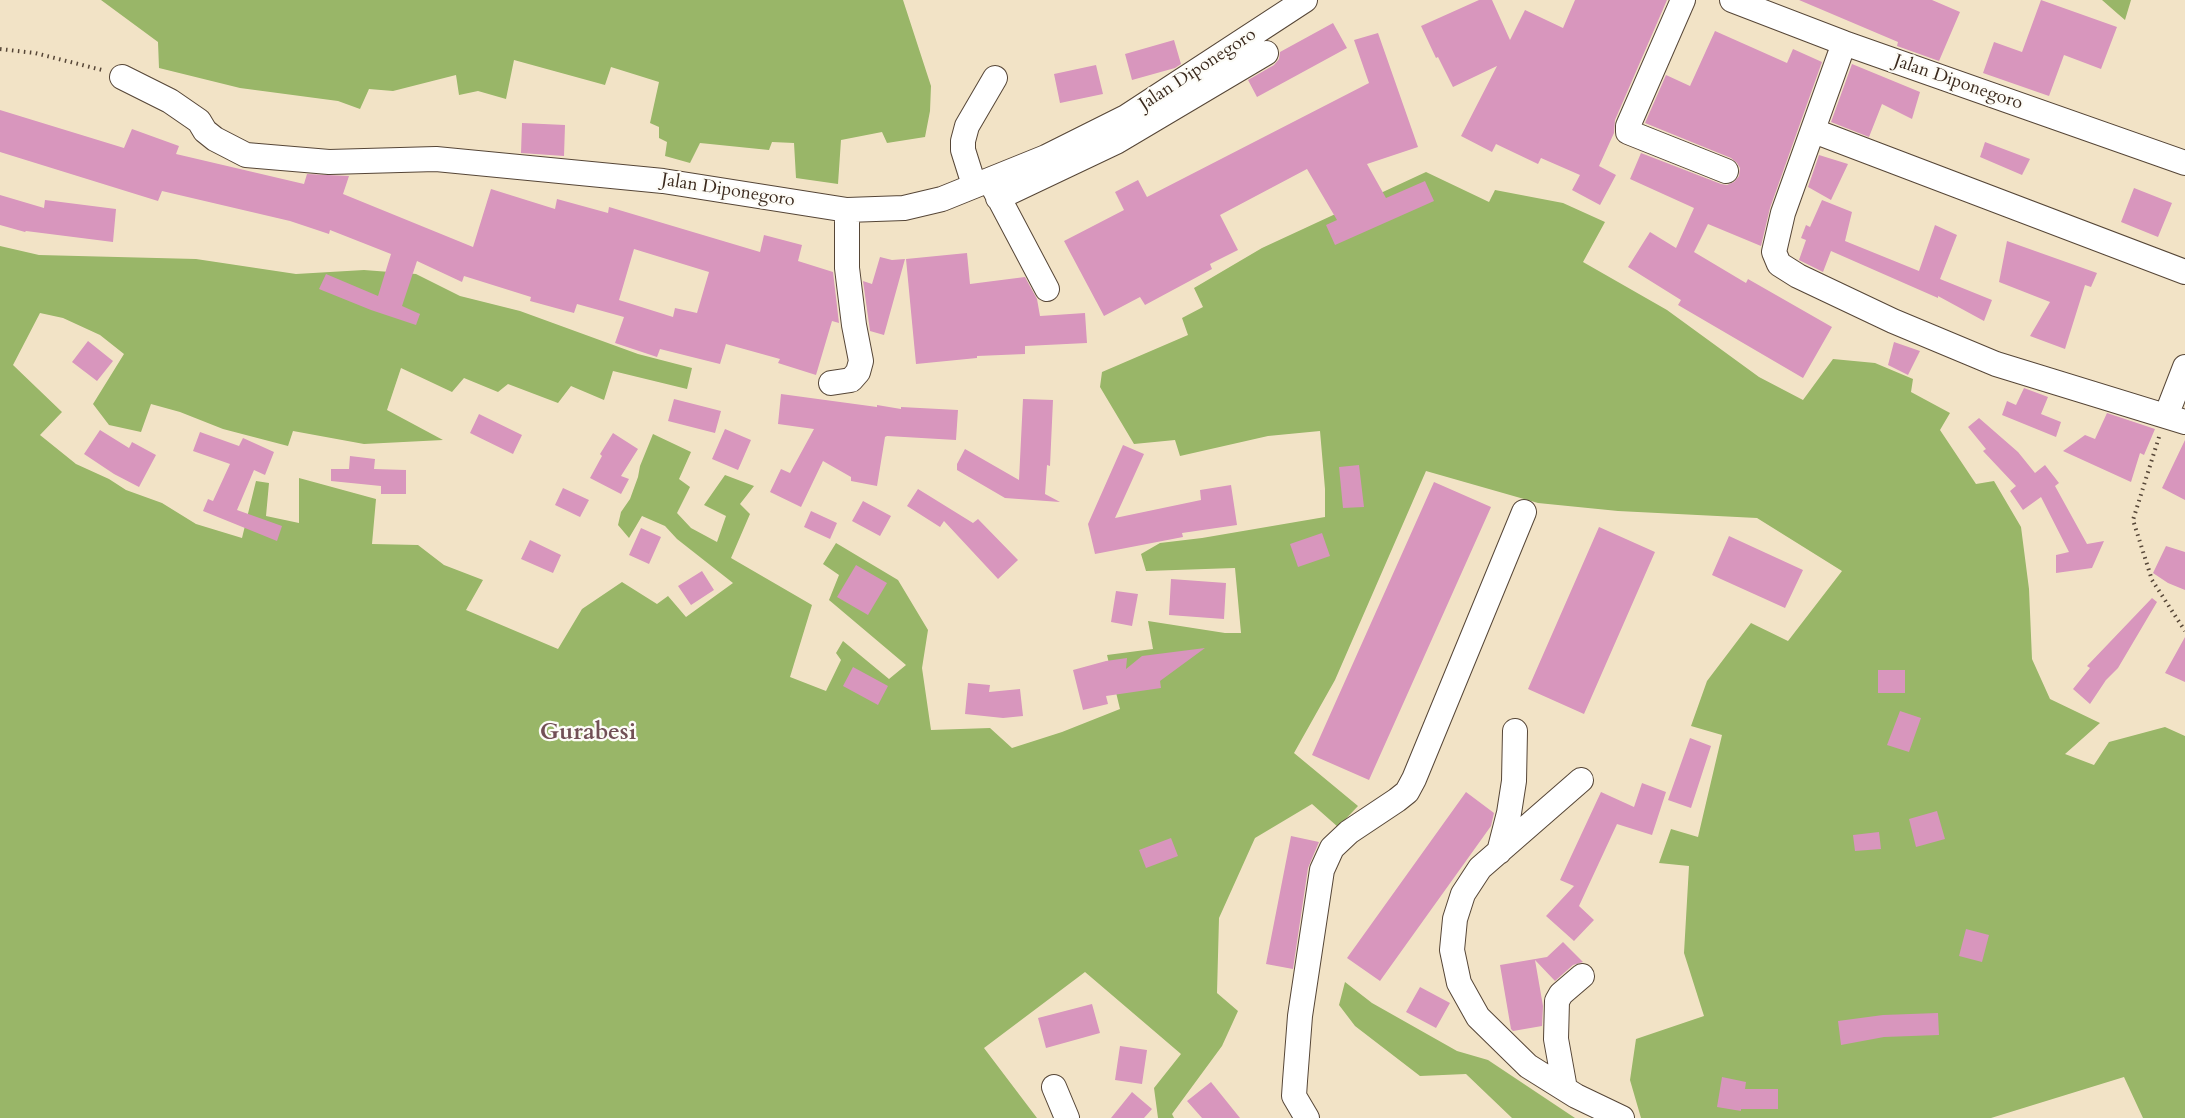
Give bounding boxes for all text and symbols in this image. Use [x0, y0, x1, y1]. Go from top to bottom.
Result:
street label: Jalan Diponegoro [1136, 24, 1260, 116]
street label: Jalan Diponegoro [1891, 51, 2025, 115]
street label: Jalan Diponegoro [660, 170, 796, 212]
district label: Gurabesi [540, 719, 636, 747]

